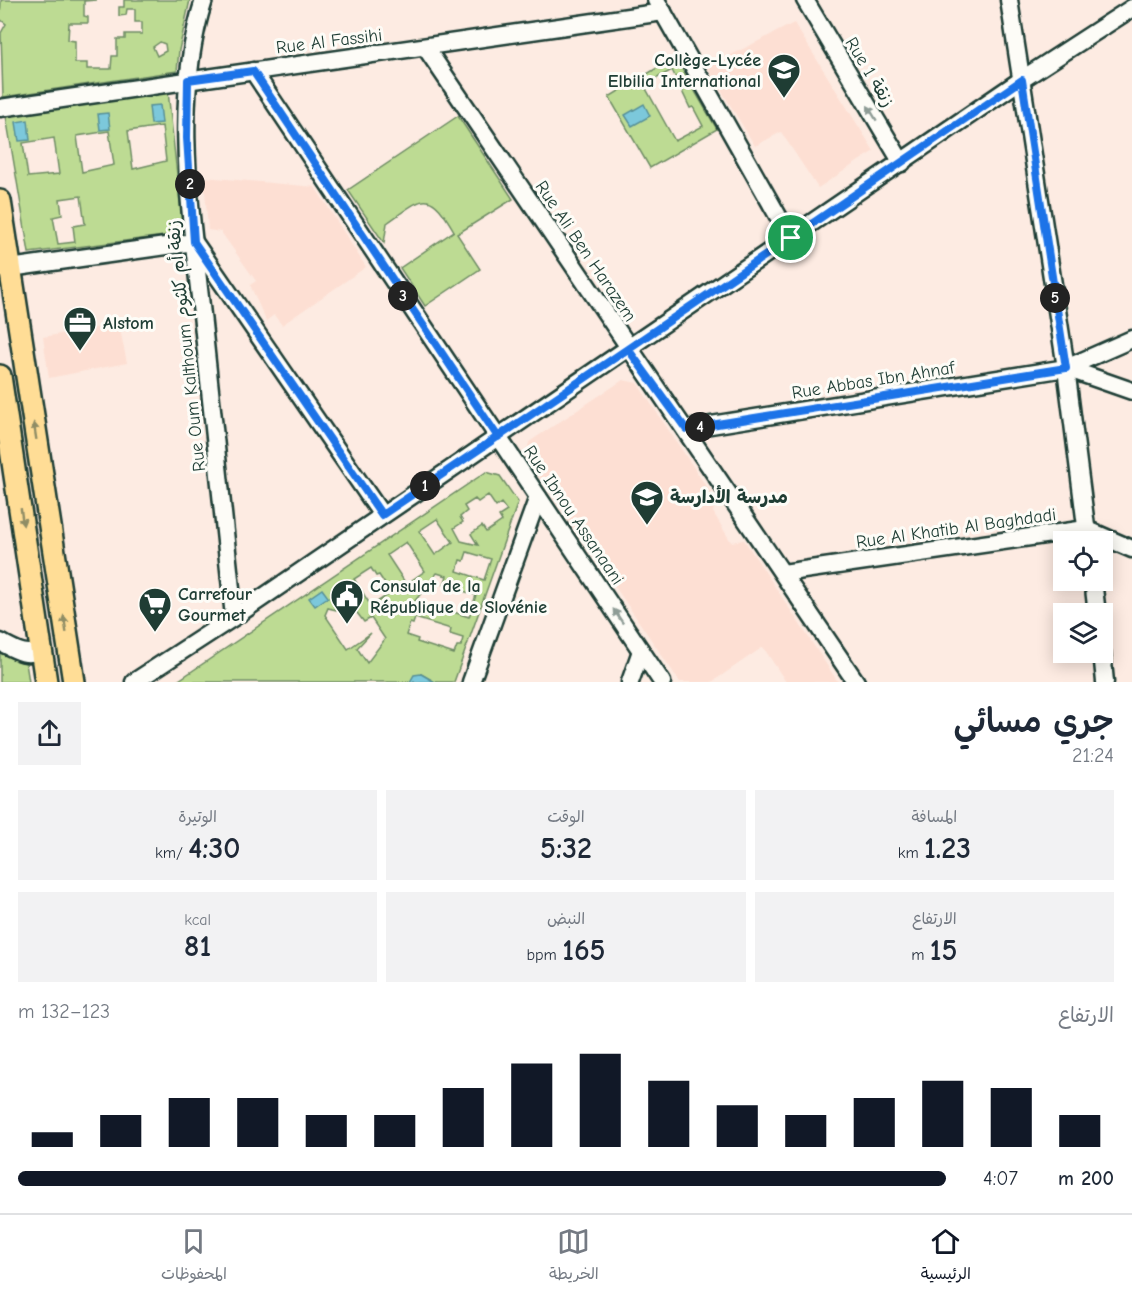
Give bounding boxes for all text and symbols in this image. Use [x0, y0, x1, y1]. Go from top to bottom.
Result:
street label: Rue Al Fassihi [275, 25, 383, 58]
street label: Rue 1 زنقة [841, 34, 899, 111]
place label: Collège-Lycée Elbilia International [608, 50, 761, 92]
school or university icon: Collège-Lycée Elbilia International [766, 52, 802, 99]
one-way arrow [867, 104, 877, 121]
pin: 2 [175, 169, 205, 199]
text: 2 [186, 175, 194, 193]
street label: Rue Ali Ben Harazem [531, 177, 641, 326]
pin [765, 212, 816, 263]
street label: Rue Oum Kalthoum زنقة أم كلثوم [163, 219, 213, 473]
icon: arrive [774, 221, 807, 254]
pin: 3 [388, 281, 418, 311]
pin: 5 [1040, 283, 1070, 313]
text: 3 [399, 287, 407, 305]
text: 5 [1051, 289, 1059, 307]
office icon: Alstom [62, 305, 98, 352]
place label: Alstom [103, 313, 154, 334]
street label: Rue Abbas Ibn Ahnaf [790, 357, 957, 404]
pin: 4 [685, 412, 715, 442]
text: 4 [696, 418, 704, 436]
one-way arrow [31, 422, 40, 441]
street label: Rue Ibnou Assanaani [519, 442, 628, 589]
pin: 1 [410, 471, 440, 501]
text: 1 [422, 477, 428, 495]
school or university icon: مدرسة الأدارسة [629, 479, 665, 526]
place label: مدرسة الأدارسة [670, 485, 788, 508]
street label: Rue Al Khatib Al Baghdadi [855, 504, 1057, 553]
one-way arrow [17, 508, 26, 527]
map controls [1053, 531, 1113, 663]
button: locate [1053, 531, 1113, 591]
place label: Consulat de la République de Slovénie [370, 576, 547, 618]
public building icon: Consulat de la République de Slovénie [329, 578, 365, 625]
place label: Carrefour Gourmet [178, 584, 253, 626]
supermarket icon: Carrefour Gourmet [137, 586, 173, 633]
button: layers [1053, 603, 1113, 663]
one-way arrow [612, 608, 623, 624]
one-way arrow [60, 615, 69, 634]
button: share [18, 702, 81, 765]
text: جري مسائي [954, 702, 1114, 740]
text: 21:24 [1072, 744, 1114, 767]
text: الوتيرة [178, 808, 217, 826]
text: الوقت [547, 808, 585, 826]
text: المسافة [912, 808, 957, 826]
text: 4:30 [188, 831, 240, 866]
text: 5:32 [540, 831, 592, 866]
text: 1.23 [924, 831, 971, 866]
text: /km [155, 844, 188, 862]
text: km [898, 844, 924, 862]
text: النبض [547, 910, 585, 928]
text: الارتفاع [912, 910, 957, 928]
text: kcal [184, 911, 211, 929]
text: 81 [184, 929, 211, 964]
text: 165 [562, 933, 606, 968]
text: 15 [930, 933, 958, 968]
text: bpm [526, 946, 562, 964]
text: m [911, 946, 930, 964]
text: 123–132 m [18, 1000, 110, 1023]
text: الارتفاع [1058, 1004, 1114, 1027]
text: 4:07 [983, 1167, 1018, 1190]
text: 200 m [1058, 1167, 1114, 1190]
tab: المحفوظات [161, 1225, 227, 1288]
tab: الخريطة [549, 1225, 599, 1288]
tab: الرئيسية [921, 1225, 971, 1288]

